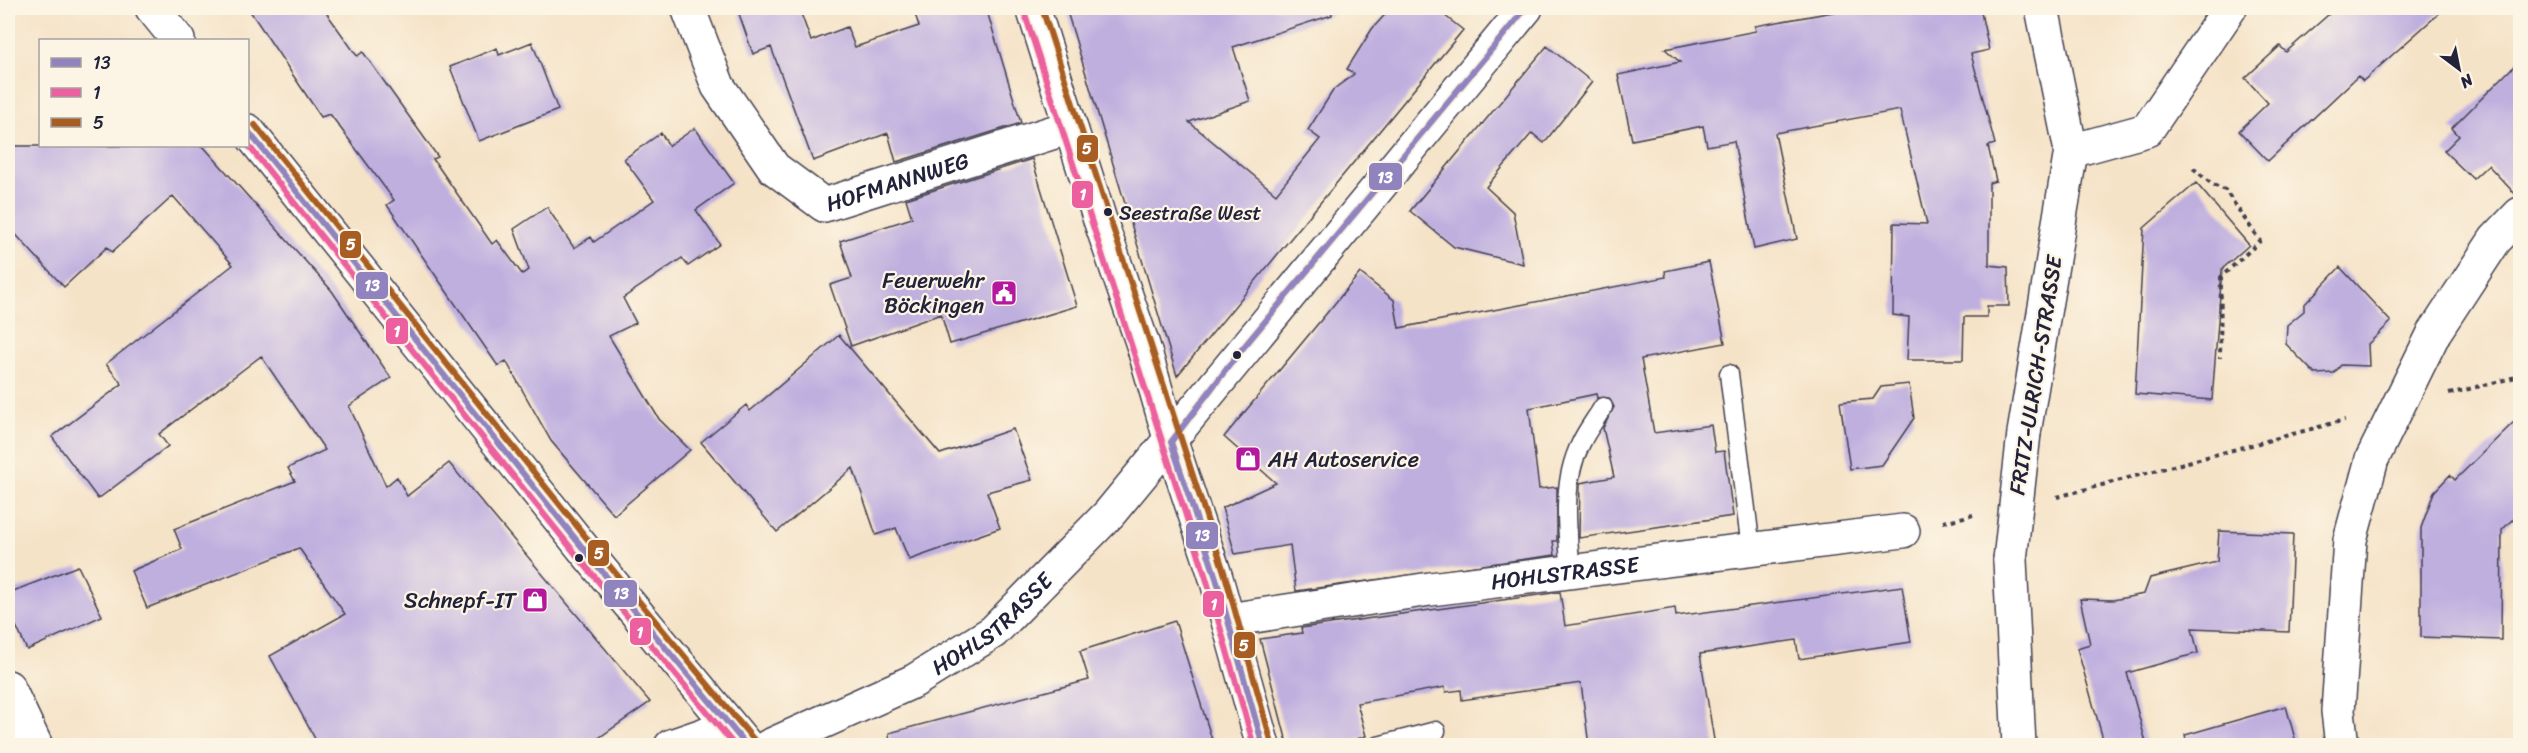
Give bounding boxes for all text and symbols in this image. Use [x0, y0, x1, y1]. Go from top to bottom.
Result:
legend [39, 39, 249, 147]
north arrow [2429, 39, 2489, 99]
text: 13 [93, 47, 111, 79]
text: N [2454, 66, 2480, 97]
text: 1 [93, 77, 101, 109]
text: 5 [93, 107, 104, 139]
line badge: 5 [1076, 134, 1099, 163]
text: 5 [1082, 134, 1092, 163]
street label: HOFMANNWEG [821, 141, 974, 223]
line badge: 13 [1368, 162, 1403, 191]
text: 13 [1377, 163, 1393, 192]
line badge: 1 [1071, 180, 1094, 209]
text: 1 [1080, 180, 1087, 209]
place label: Seestraße West [1119, 196, 1261, 231]
marker: Seestraße West [1102, 206, 1114, 218]
line badge: 5 [339, 230, 362, 259]
text: 5 [346, 230, 356, 259]
street label: FRITZ-ULRICH-STRASSE [1997, 251, 2074, 498]
place label: Feuerwehr Böckingen [882, 261, 986, 325]
line badge: 13 [355, 271, 389, 300]
text: 13 [364, 271, 380, 300]
public building icon: Feuerwehr Böckingen [989, 278, 1019, 308]
line badge: 1 [385, 317, 409, 345]
text: 1 [394, 317, 401, 346]
unlabelled marker [1231, 349, 1243, 361]
place label: AH Autoservice [1267, 440, 1419, 479]
shop icon: AH Autoservice [1233, 444, 1263, 474]
line badge: 13 [1185, 521, 1219, 550]
text: 13 [1194, 521, 1210, 550]
line badge: 5 [587, 539, 610, 567]
text: 5 [594, 539, 604, 568]
street label: HOHLSTRASSE [1489, 544, 1642, 601]
unlabelled marker [573, 552, 585, 564]
street label: HOHLSTRASSE [923, 562, 1063, 686]
line badge: 13 [603, 579, 638, 608]
text: 13 [613, 579, 629, 608]
place label: Schnepf-IT [404, 581, 518, 620]
shop icon: Schnepf-IT [520, 585, 550, 615]
line badge: 1 [1202, 590, 1225, 618]
text: 1 [1211, 590, 1218, 619]
line badge: 1 [629, 617, 652, 646]
text: 1 [637, 618, 644, 647]
line badge: 5 [1233, 631, 1256, 659]
text: 5 [1239, 631, 1249, 660]

